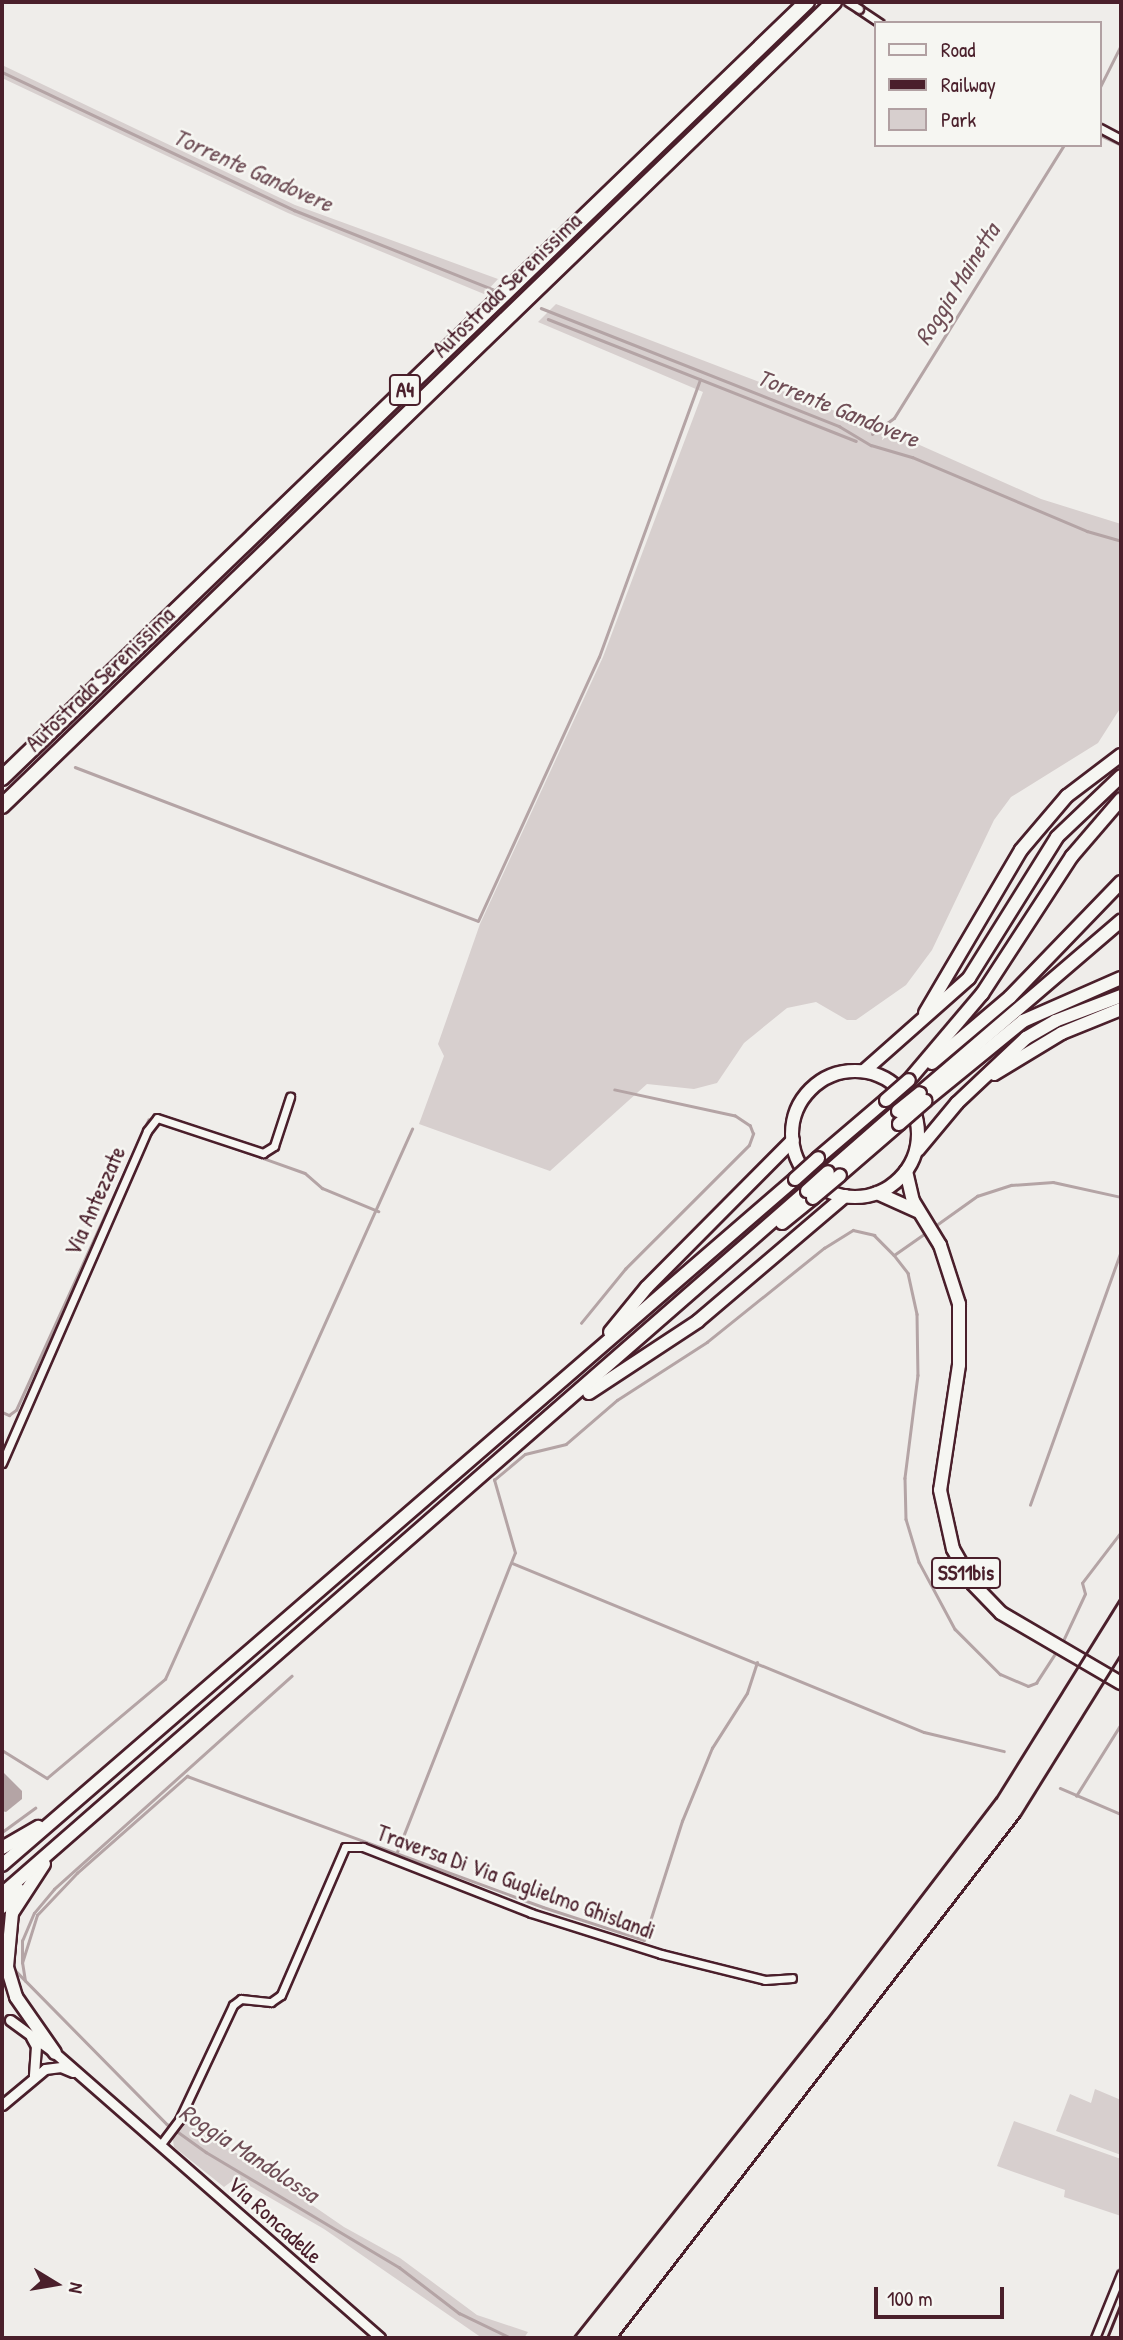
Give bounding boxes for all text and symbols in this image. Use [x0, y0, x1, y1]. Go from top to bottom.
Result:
legend [874, 21, 1102, 147]
text: Road [941, 35, 975, 64]
text: Railway [941, 70, 996, 99]
text: Park [941, 105, 976, 134]
water label: Torrente Gandovere [169, 122, 337, 218]
street label: Autostrada Serenissima [427, 207, 587, 363]
water label: Roggia Mainetta [908, 218, 1006, 350]
water label: Torrente Gandovere [753, 362, 923, 454]
road number: A4 [388, 372, 422, 408]
street label: Autostrada Serenissima [20, 601, 180, 757]
street label: Via Antezzate [59, 1142, 131, 1260]
road number: SS11bis [931, 1556, 1001, 1590]
street label: Traversa Di Via Guglielmo Ghislandi [373, 1819, 659, 1945]
water label: Roggia Mandolossa [174, 2097, 324, 2209]
street label: Via Roncadelle [222, 2170, 328, 2270]
north arrow [21, 2249, 91, 2319]
scale bar [878, 2274, 1007, 2318]
text: N [63, 2281, 90, 2295]
text: 100 m [887, 2284, 933, 2313]

